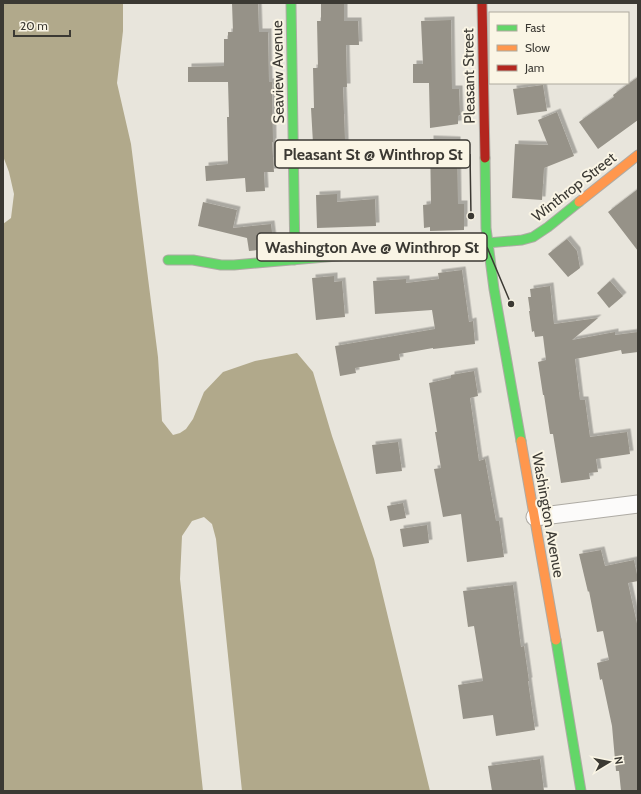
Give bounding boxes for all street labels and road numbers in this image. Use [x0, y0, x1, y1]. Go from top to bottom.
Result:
street label: Seaview Avenue [268, 20, 288, 124]
street label: Pleasant Street [459, 28, 479, 124]
street label: Winthrop Street [528, 149, 620, 225]
street label: Washington Avenue [528, 451, 568, 579]

